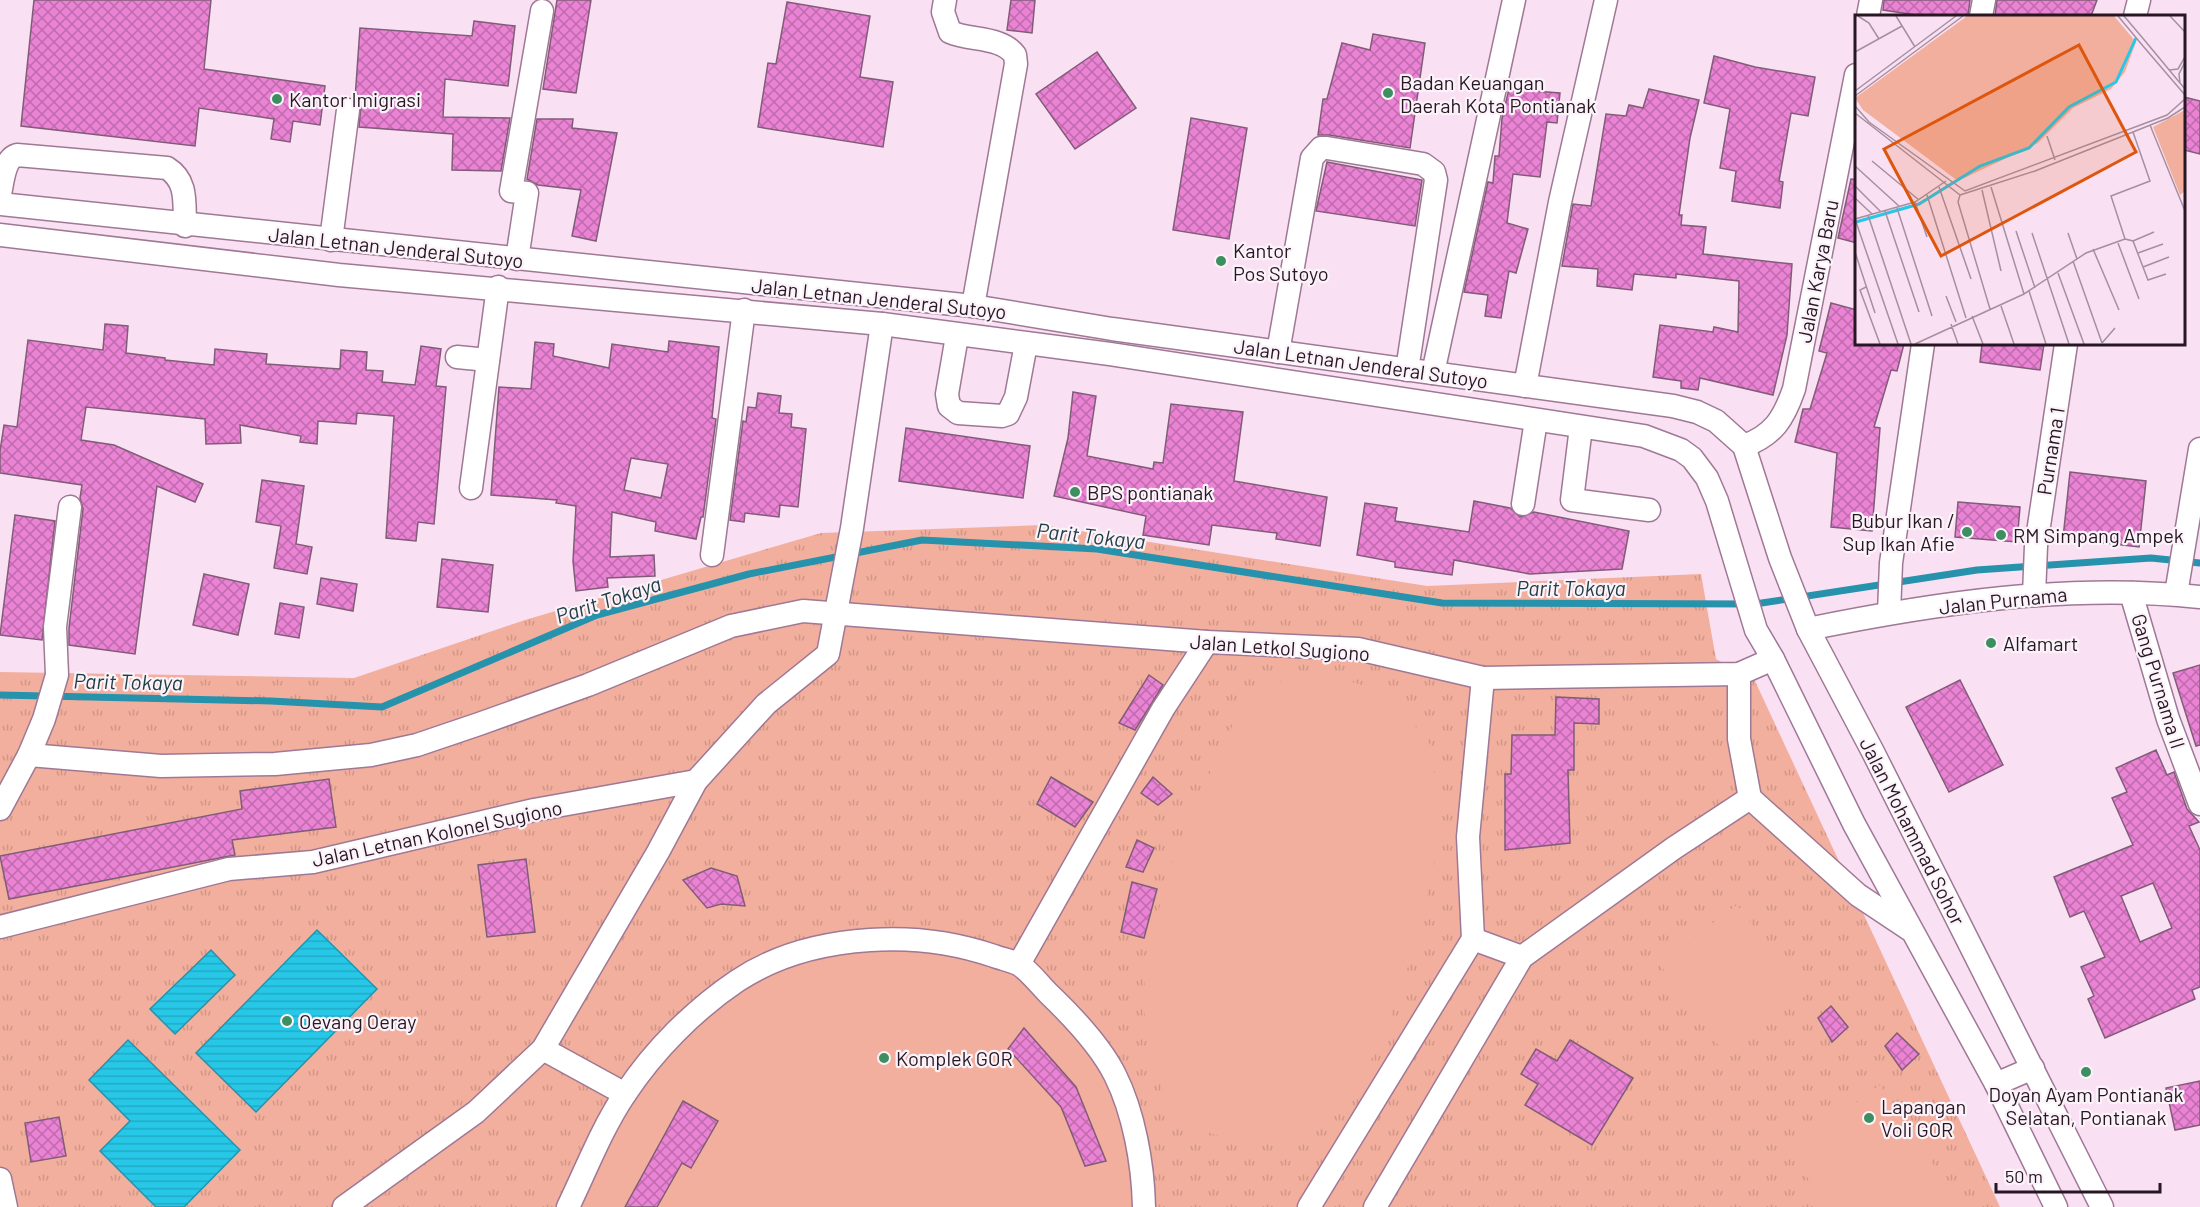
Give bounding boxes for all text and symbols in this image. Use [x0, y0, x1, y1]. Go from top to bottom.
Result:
inset map [1855, 15, 2185, 345]
place label: Badan Keuangan Daerah Kota Pontianak [1400, 70, 1596, 117]
marker: Badan Keuangan Daerah Kota Pontianak [1381, 86, 1395, 100]
place label: Kantor Imigrasi [289, 87, 421, 111]
marker: Kantor Imigrasi [270, 92, 284, 106]
street label: Jalan Karya Baru [1791, 197, 1843, 345]
street label: Jalan Letnan Jenderal Sutoyo [267, 222, 525, 272]
place label: Kantor Pos Sutoyo [1233, 238, 1329, 285]
marker: Kantor Pos Sutoyo [1214, 254, 1228, 268]
street label: Jalan Letnan Jenderal Sutoyo [750, 273, 1008, 323]
street label: Jalan Letnan Jenderal Sutoyo [1232, 333, 1490, 393]
street label: Purnama 1 [2031, 405, 2069, 497]
place label: BPS pontianak [1087, 480, 1213, 504]
marker: BPS pontianak [1068, 485, 1082, 499]
place label: Bubur Ikan / Sup Ikan Afie [1843, 508, 1955, 555]
water label: Parit Tokaya [1035, 517, 1147, 553]
place label: RM Simpang Ampek [2013, 523, 2184, 547]
marker: Bubur Ikan / Sup Ikan Afie [1960, 525, 1974, 539]
marker: RM Simpang Ampek [1994, 528, 2008, 542]
water label: Parit Tokaya [552, 570, 664, 628]
water label: Parit Tokaya [1516, 575, 1626, 600]
street label: Jalan Purnama [1938, 581, 2068, 619]
street label: Gang Purnama II [2127, 611, 2191, 751]
street label: Jalan Letkol Sugiono [1189, 629, 1371, 665]
place label: Alfamart [2003, 631, 2078, 655]
marker: Alfamart [1984, 636, 1998, 650]
water label: Parit Tokaya [73, 668, 183, 694]
street label: Jalan Mohammad Sohor [1855, 733, 1971, 929]
street label: Jalan Letnan Kolonel Sugiono [310, 795, 564, 871]
place label: Oevang Oeray [299, 1009, 416, 1033]
marker: Oevang Oeray [280, 1014, 294, 1028]
place label: Komplek GOR [896, 1046, 1013, 1070]
marker: Komplek GOR [877, 1051, 891, 1065]
marker: Doyan Ayam Pontianak Selatan, Pontianak [2079, 1065, 2093, 1079]
place label: Doyan Ayam Pontianak Selatan, Pontianak [1989, 1082, 2183, 1129]
place label: Lapangan Voli GOR [1881, 1094, 1966, 1141]
marker: Lapangan Voli GOR [1862, 1111, 1876, 1125]
scale bar [1996, 1156, 2160, 1194]
text: 50 m [2005, 1165, 2043, 1187]

